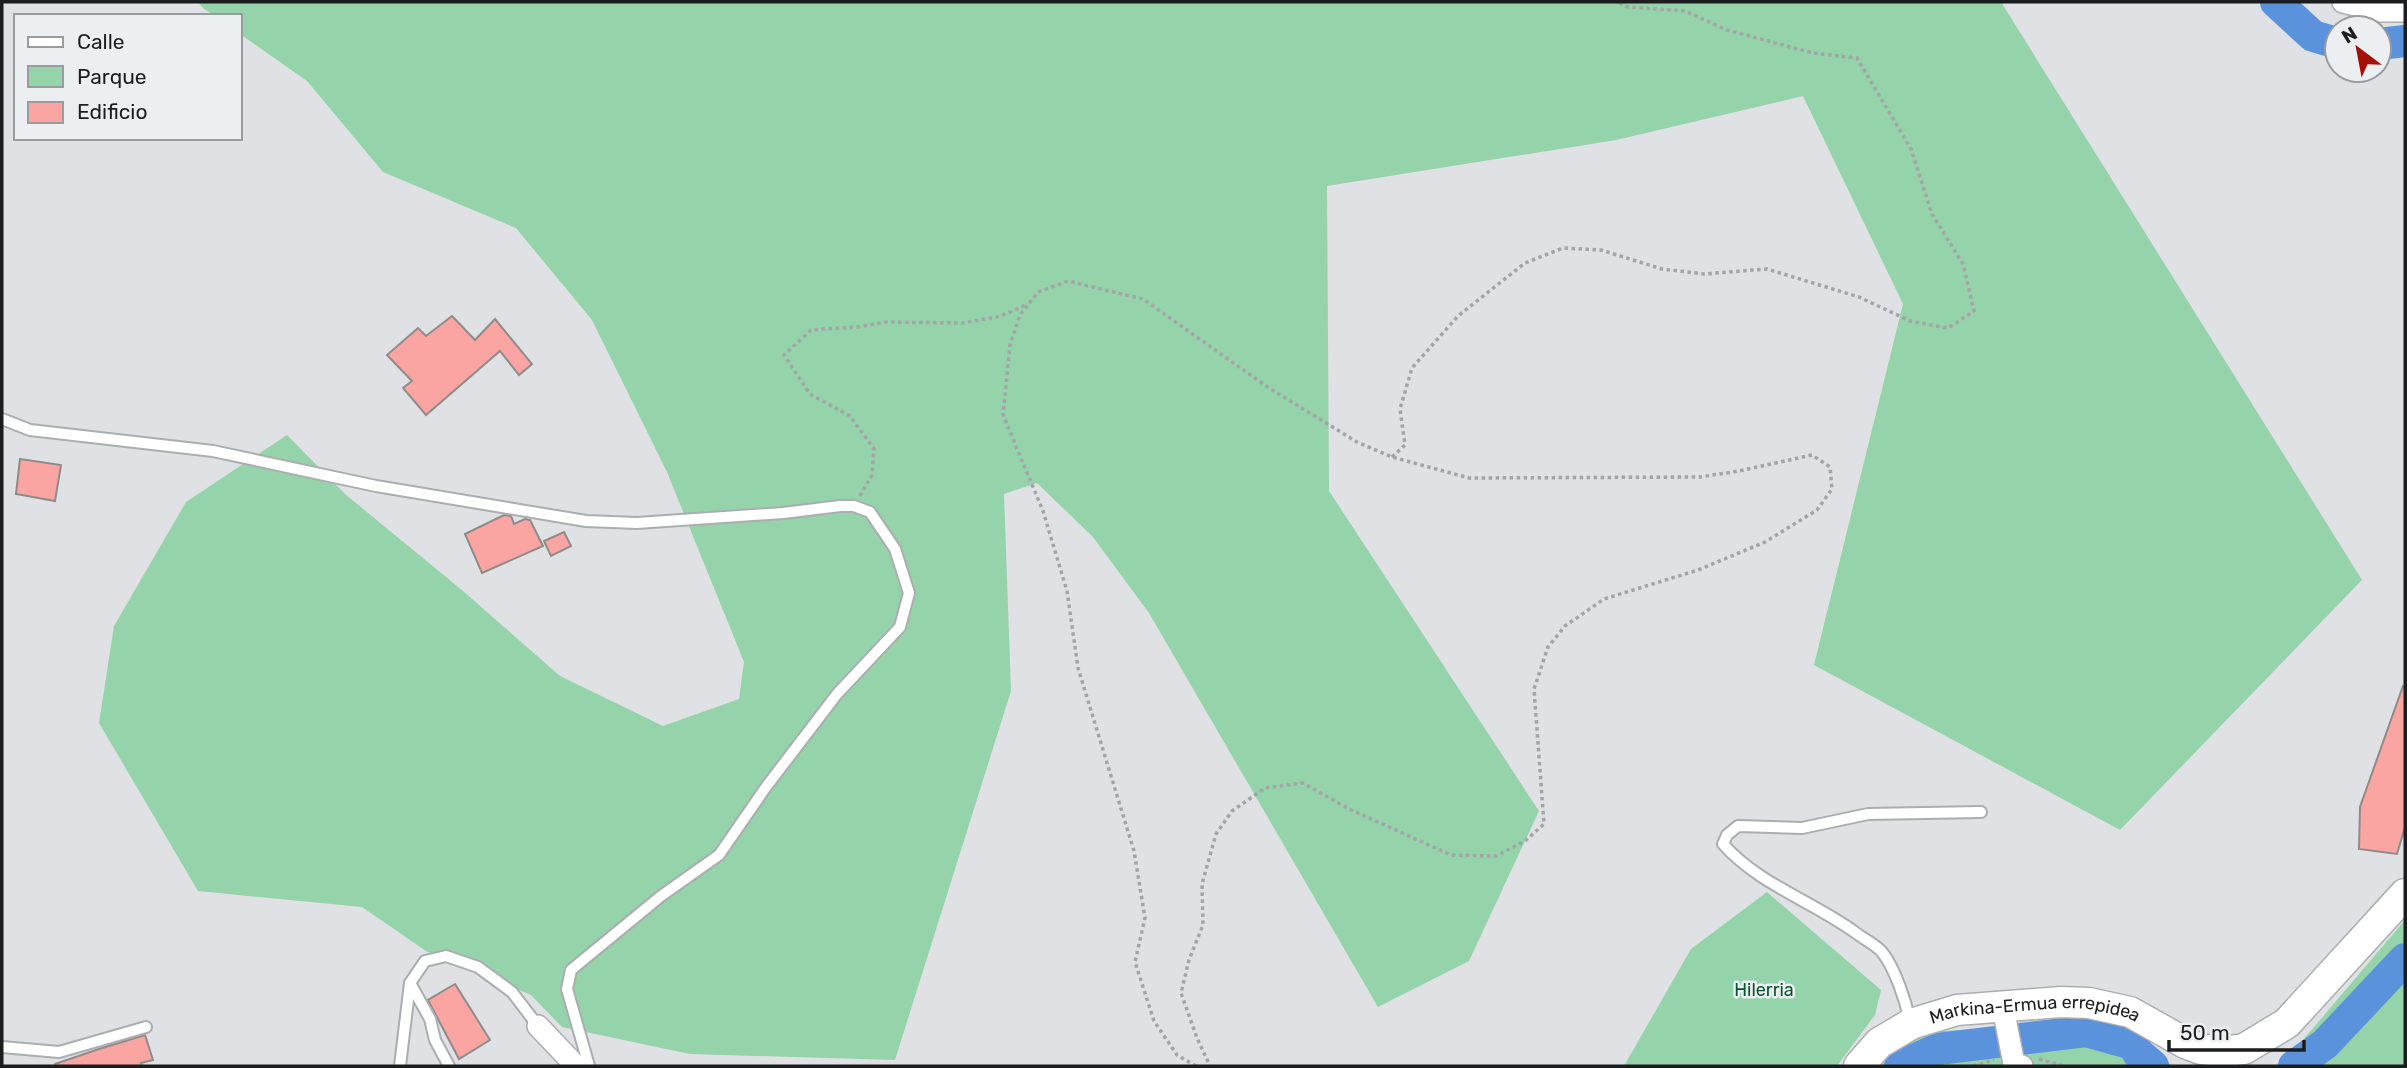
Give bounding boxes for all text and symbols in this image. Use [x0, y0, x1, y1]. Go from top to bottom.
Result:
legend [14, 14, 242, 140]
north arrow [2323, 14, 2393, 84]
text: N [2337, 22, 2361, 48]
text: Calle [77, 29, 125, 54]
text: Parque [77, 64, 147, 89]
text: Edificio [77, 99, 147, 124]
park label: Hilerria [1734, 979, 1794, 1001]
street label: Markina-Ermua errepidea [1927, 991, 2144, 1029]
scale bar [2169, 1009, 2304, 1052]
text: 50 m [2180, 1020, 2230, 1045]

